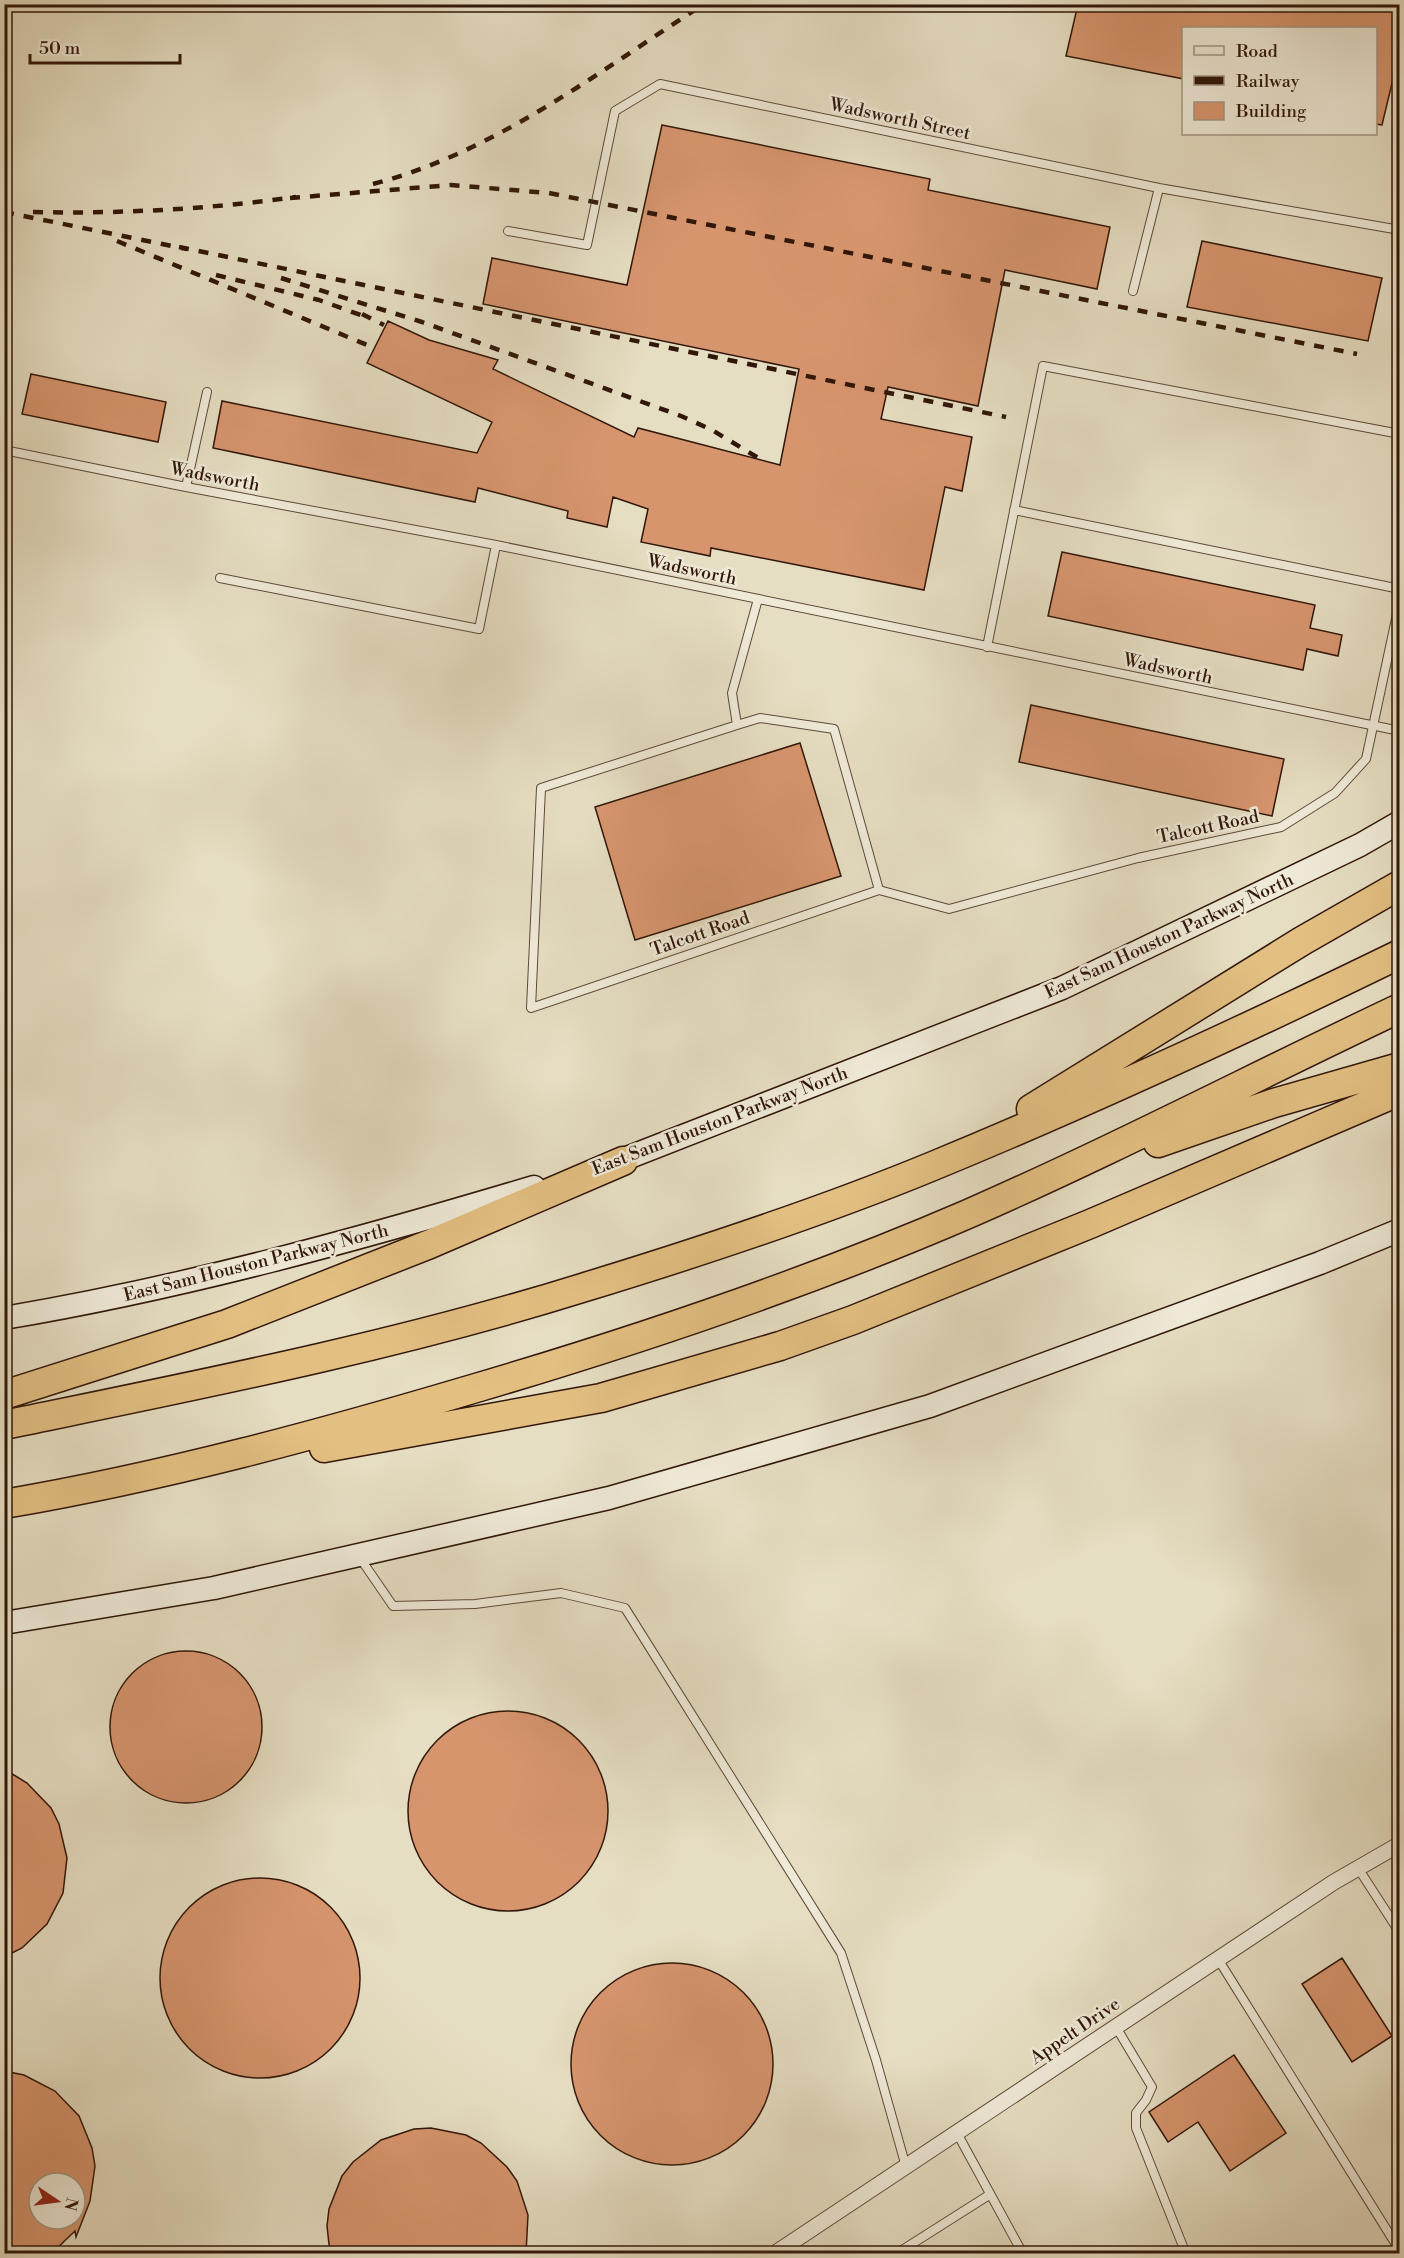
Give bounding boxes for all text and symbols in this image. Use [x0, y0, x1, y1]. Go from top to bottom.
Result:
scale bar [30, 27, 180, 65]
legend [1182, 27, 1377, 135]
text: 50 m [39, 37, 81, 60]
text: Road [1236, 40, 1279, 63]
text: Railway [1236, 70, 1300, 93]
street label: Wadsworth Street [827, 93, 973, 145]
text: Building [1235, 100, 1307, 123]
street label: Wadsworth [167, 457, 262, 497]
street label: Wadsworth [644, 549, 739, 591]
street label: Wadsworth [1120, 648, 1215, 690]
street label: Talcott Road [1155, 805, 1262, 849]
street label: East Sam Houston Parkway North [1041, 868, 1298, 1004]
street label: Talcott Road [647, 906, 753, 962]
street label: East Sam Houston Parkway North [589, 1061, 851, 1181]
street label: East Sam Houston Parkway North [121, 1219, 391, 1307]
street label: Appelt Drive [1025, 1993, 1124, 2070]
north arrow [27, 2171, 87, 2231]
text: N [59, 2196, 82, 2213]

